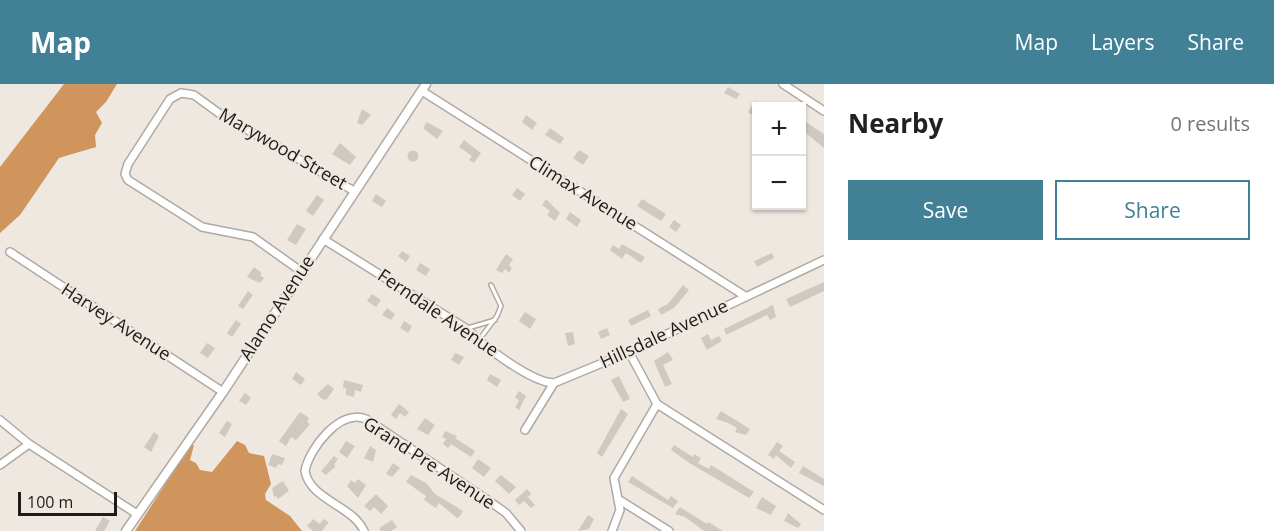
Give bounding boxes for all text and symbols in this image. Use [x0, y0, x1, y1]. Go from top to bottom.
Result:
text: Map [30, 23, 91, 61]
text: Map [1015, 28, 1058, 56]
text: Layers [1091, 28, 1155, 56]
text: Share [1188, 28, 1244, 56]
street label: Marywood Street [215, 102, 352, 195]
map controls [752, 102, 806, 210]
button: + [752, 102, 806, 156]
text: Nearby [848, 105, 943, 141]
text: 0 results [1170, 110, 1250, 137]
street label: Climax Avenue [525, 149, 642, 235]
button: − [752, 156, 806, 210]
button: Save [848, 180, 1043, 240]
button: Share [1055, 180, 1250, 240]
street label: Alamo Avenue [233, 250, 319, 365]
street label: Ferndale Avenue [373, 263, 504, 361]
street label: Harvey Avenue [57, 277, 176, 366]
street label: Hillsdale Avenue [596, 293, 731, 373]
street label: Grand Pre Avenue [359, 410, 500, 514]
scale bar [18, 489, 117, 516]
text: 100 m [27, 491, 73, 513]

